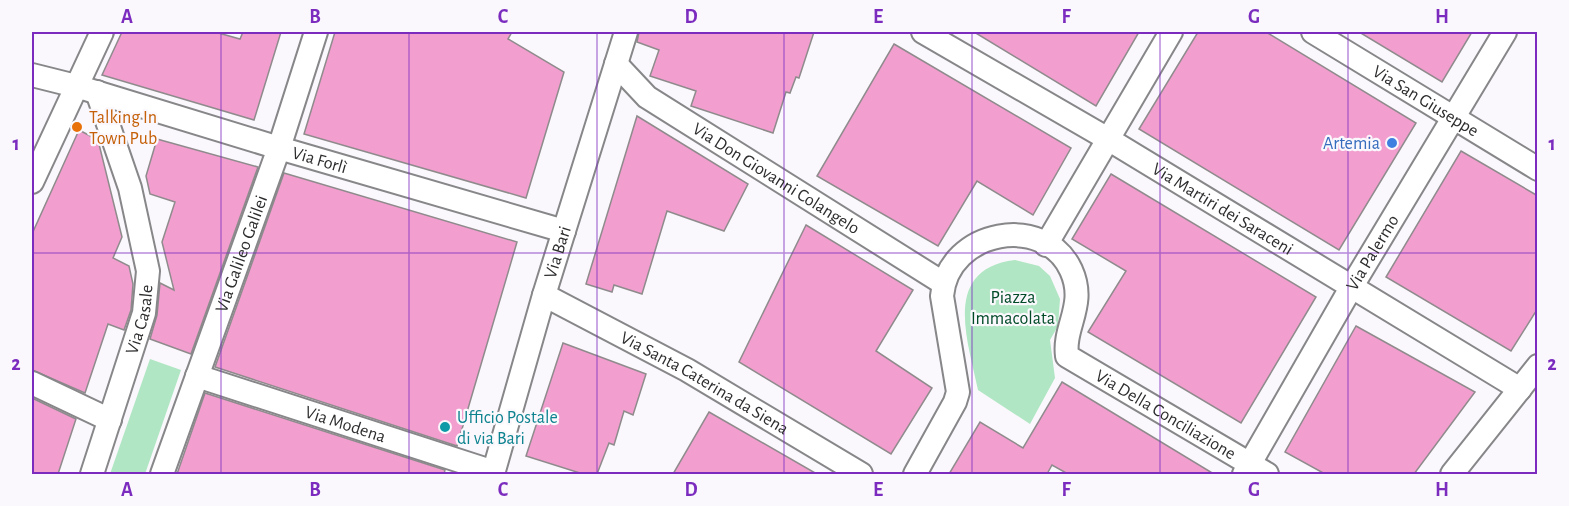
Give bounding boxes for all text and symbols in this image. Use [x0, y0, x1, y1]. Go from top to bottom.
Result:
text: A [121, 7, 133, 27]
text: B [309, 7, 321, 27]
text: C [498, 7, 509, 27]
text: D [684, 7, 698, 27]
text: E [873, 7, 883, 27]
text: F [1061, 7, 1071, 27]
text: G [1248, 7, 1260, 27]
text: H [1435, 7, 1449, 27]
street label: Via San Giuseppe [1369, 63, 1481, 140]
place label: Talking In Town Pub [89, 109, 157, 148]
marker: Talking In Town Pub [70, 120, 84, 134]
street label: Via Don Giovanni Colangelo [689, 120, 863, 238]
text: 1 [12, 134, 20, 154]
text: 1 [1548, 134, 1556, 154]
place label: Artemia [1323, 135, 1380, 153]
marker: Artemia [1385, 136, 1399, 150]
street label: Via Forlì [290, 144, 349, 177]
street label: Via Martiri dei Saraceni [1149, 160, 1296, 259]
street label: Via Galileo Galilei [213, 193, 271, 315]
street label: Via Palermo [1343, 212, 1403, 294]
street label: Via Bari [542, 224, 575, 281]
street label: Via Casale [123, 284, 157, 357]
park label: Piazza Immacolata [971, 289, 1055, 328]
street label: Via Santa Caterina da Siena [617, 329, 791, 438]
text: 2 [11, 354, 21, 374]
text: 2 [1547, 354, 1557, 374]
street label: Via Della Conciliazione [1092, 367, 1239, 463]
street label: Via Modena [303, 403, 388, 446]
place label: Ufficio Postale di via Bari [457, 409, 558, 448]
marker: Ufficio Postale di via Bari [438, 420, 452, 434]
text: A [121, 480, 133, 500]
text: B [309, 480, 321, 500]
text: C [498, 480, 509, 500]
text: D [684, 480, 698, 500]
text: E [873, 480, 883, 500]
text: F [1061, 480, 1071, 500]
text: G [1248, 480, 1260, 500]
text: H [1435, 480, 1449, 500]

